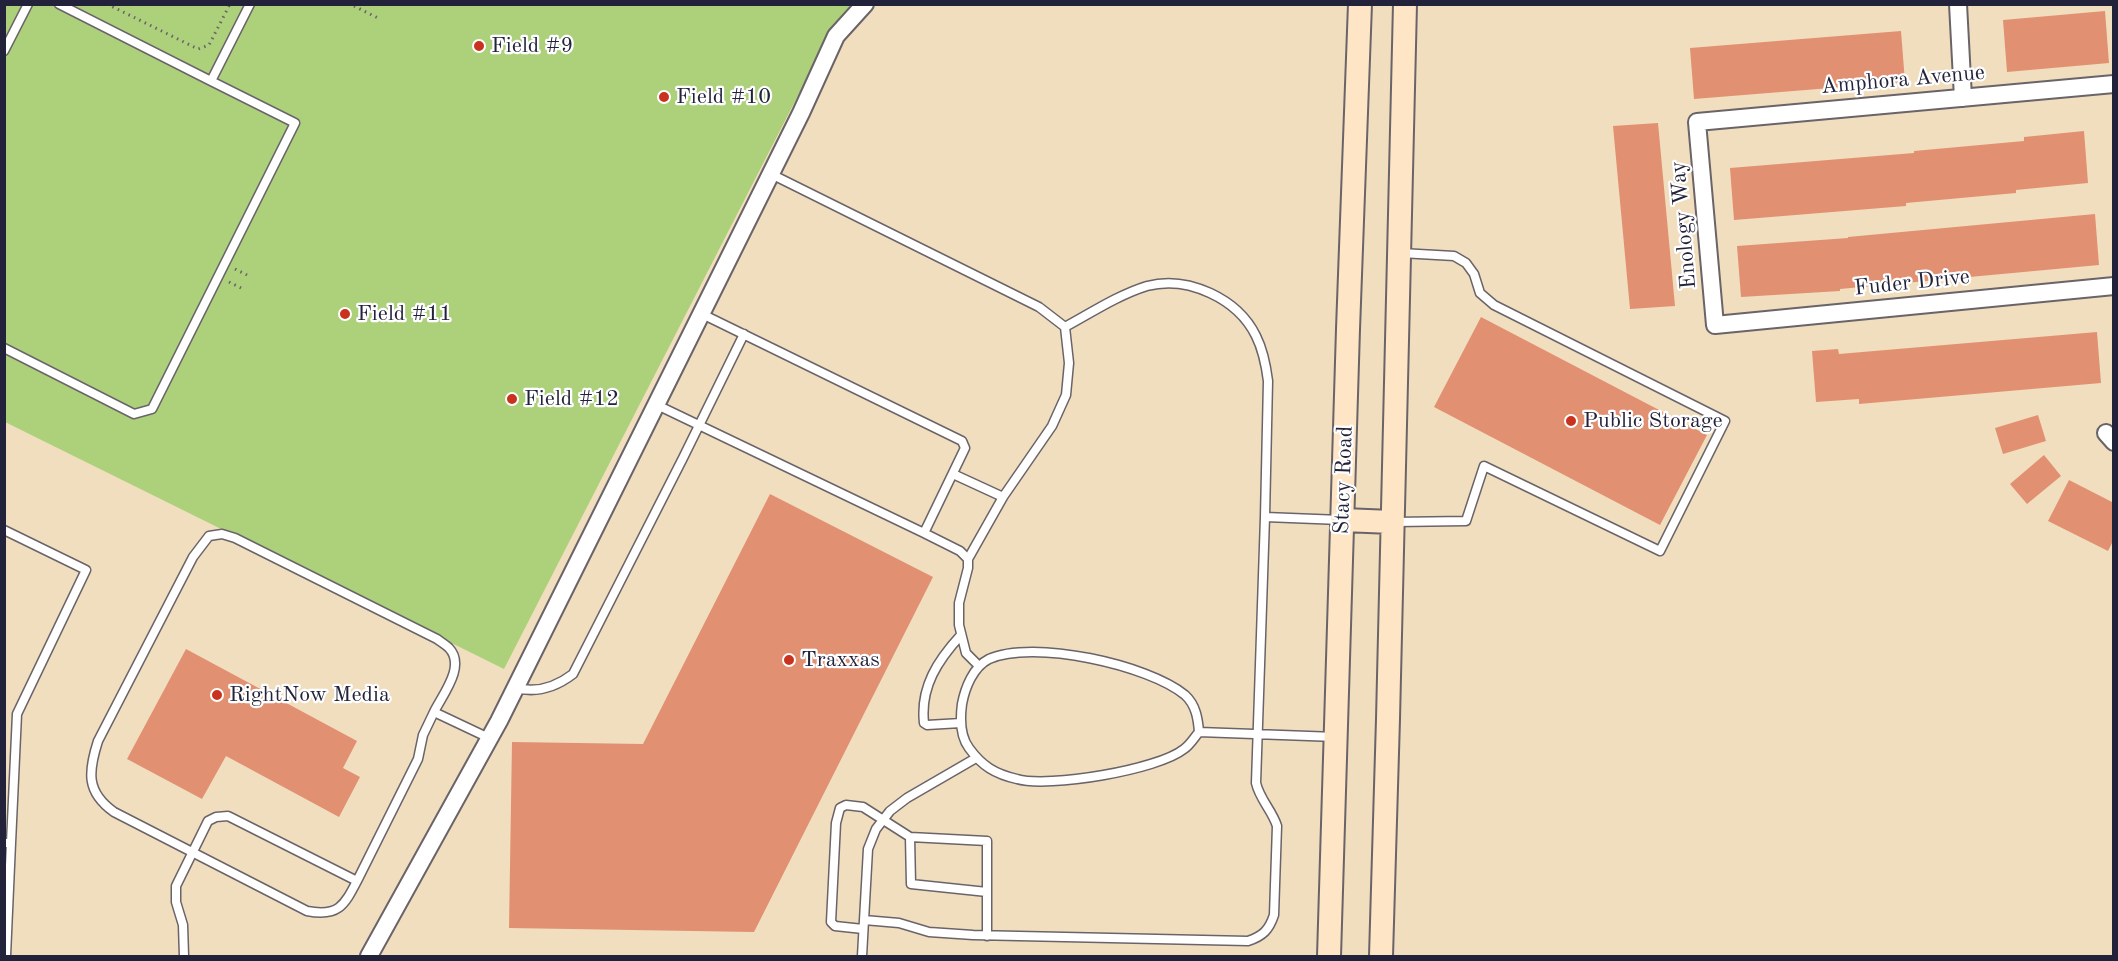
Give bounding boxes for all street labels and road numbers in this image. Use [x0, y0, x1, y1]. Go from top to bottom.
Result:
street label: Amphora Avenue [1820, 60, 1986, 100]
street label: Enology Way [1665, 160, 1703, 290]
street label: Fuder Drive [1853, 264, 1971, 302]
street label: Stacy Road [1329, 425, 1359, 535]

